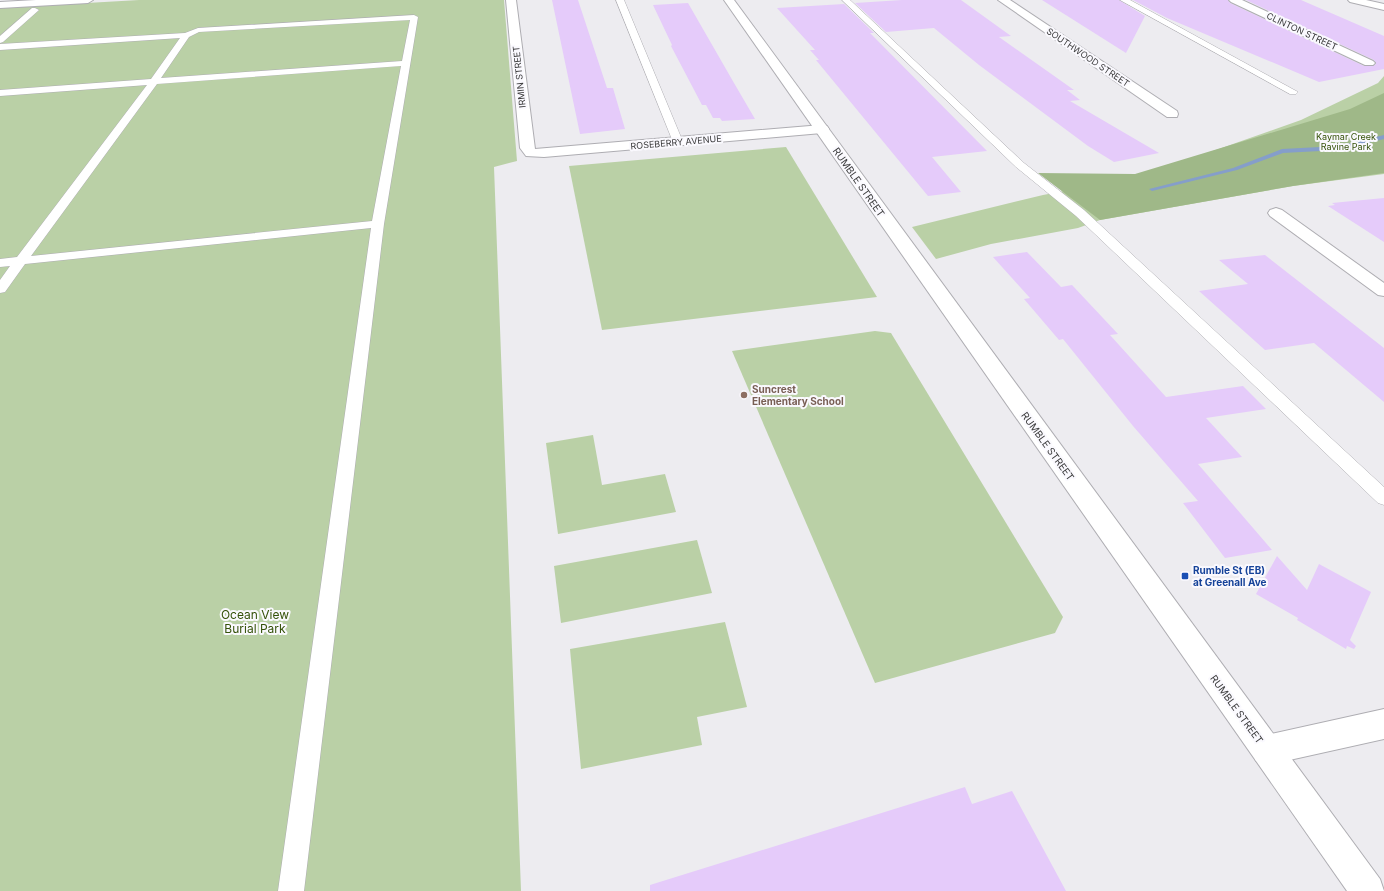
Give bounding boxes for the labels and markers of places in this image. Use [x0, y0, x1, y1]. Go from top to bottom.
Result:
place label: Suncrest Elementary School [752, 383, 844, 408]
marker: Suncrest Elementary School [739, 390, 749, 400]
place label: Rumble St (EB) at Greenall Ave [1193, 564, 1267, 588]
marker: Rumble St (EB) at Greenall Ave [1180, 571, 1190, 581]

